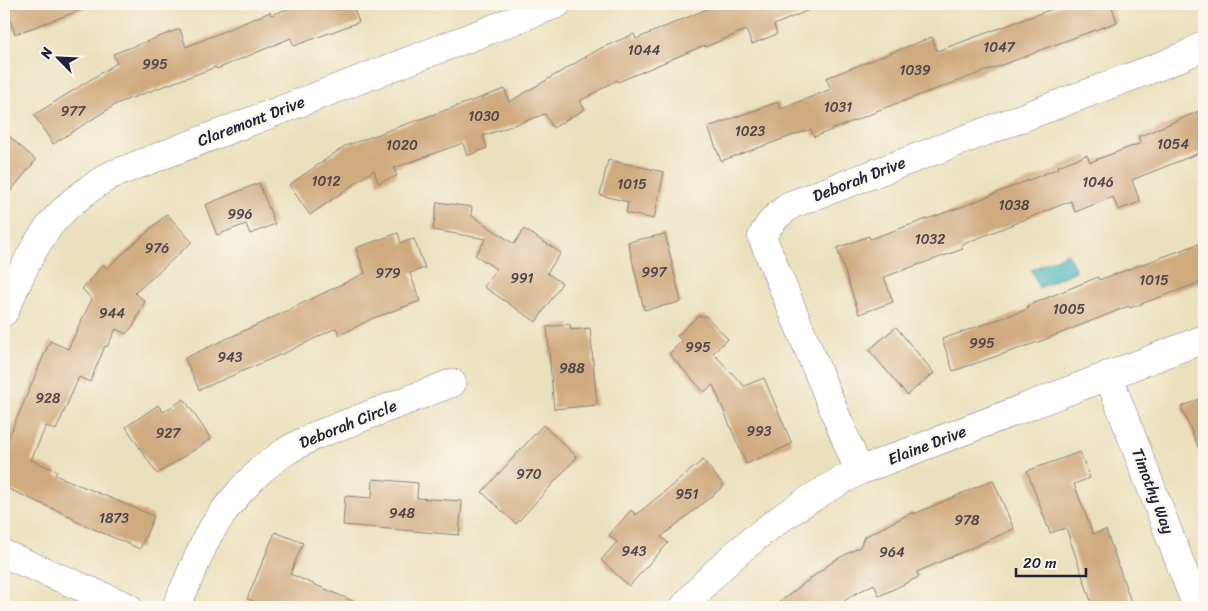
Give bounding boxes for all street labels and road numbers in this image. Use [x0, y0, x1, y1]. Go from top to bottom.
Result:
street label: Claremont Drive [193, 87, 309, 155]
street label: Deborah Drive [808, 148, 910, 210]
street label: Deborah Circle [295, 391, 401, 457]
street label: Elaine Drive [883, 417, 971, 473]
street label: Timothy Way [1123, 444, 1183, 539]

